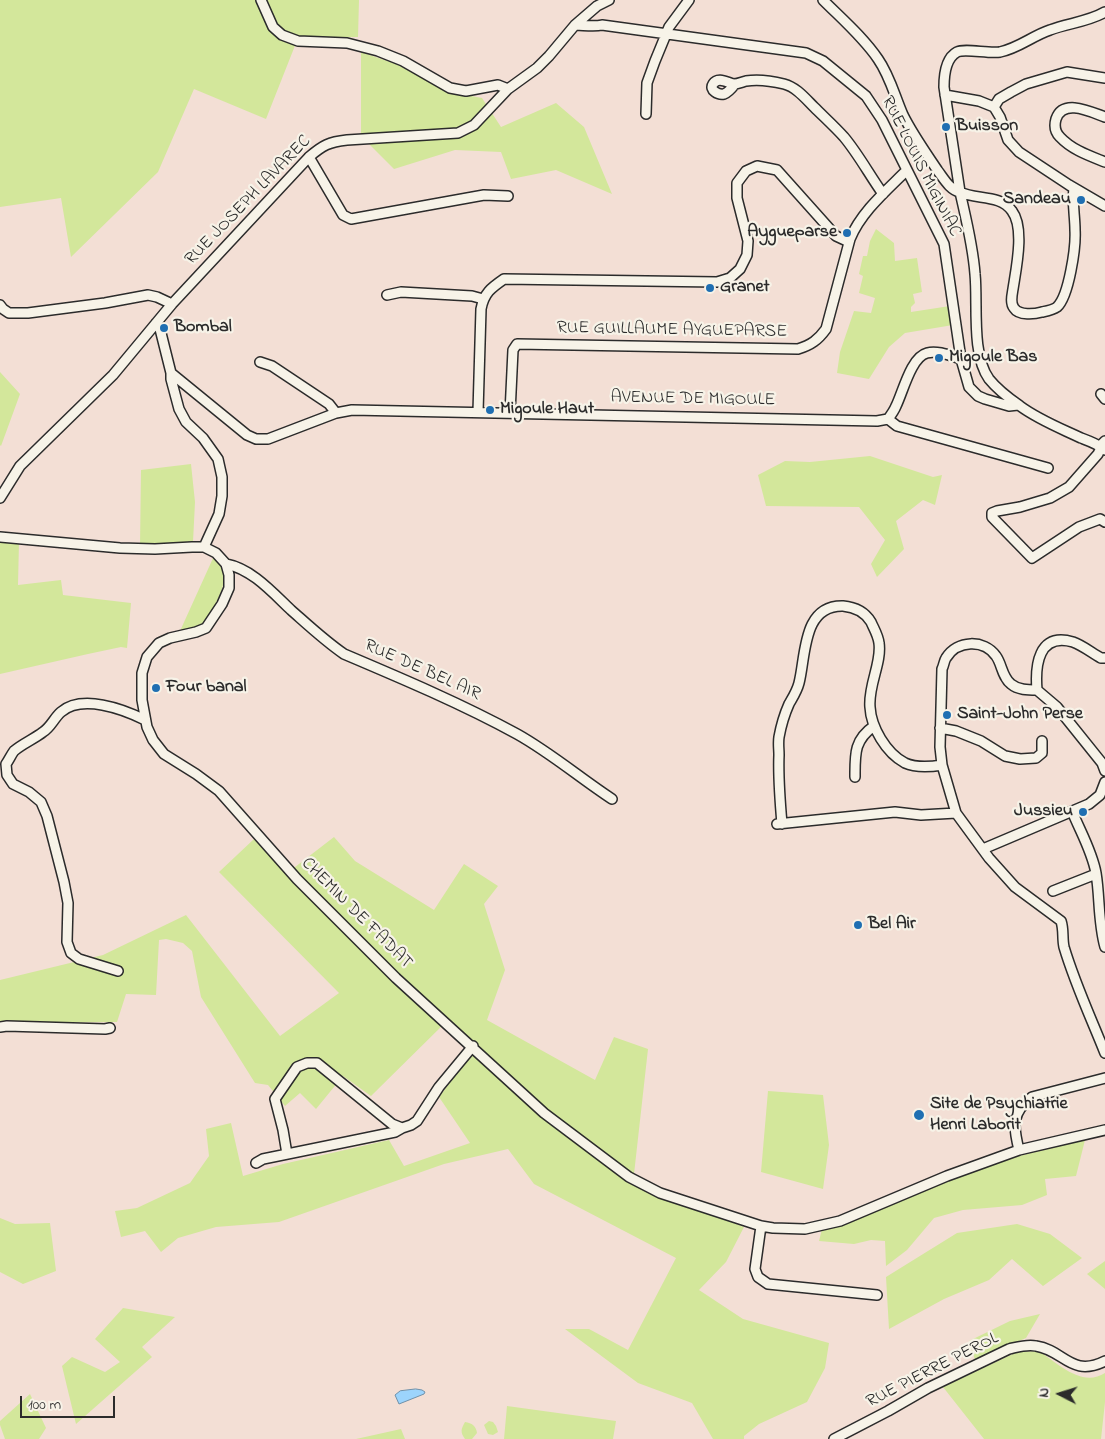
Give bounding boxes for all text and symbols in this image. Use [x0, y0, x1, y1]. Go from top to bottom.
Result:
street label: RUE LOUIS MIGINIAC [875, 93, 965, 241]
place label: Buisson [956, 116, 1018, 138]
marker: Buisson [940, 121, 952, 133]
street label: RUE JOSEPH LAVAREC [181, 132, 317, 270]
place label: Sandeau [1003, 189, 1071, 211]
marker: Sandeau [1075, 194, 1087, 206]
place label: Aygueparse [747, 222, 837, 244]
marker: Aygueparse [841, 227, 853, 239]
place label: Granet [720, 277, 770, 299]
marker: Granet [704, 282, 716, 294]
place label: Bombal [174, 317, 232, 339]
street label: RUE GUILLAUME AYGUEPARSE [557, 318, 787, 344]
marker: Bombal [158, 322, 170, 334]
place label: Migoule Bas [949, 347, 1037, 369]
marker: Migoule Bas [933, 352, 945, 364]
street label: AVENUE DE MIGOULE [610, 388, 776, 412]
place label: Migoule Haut [500, 399, 594, 421]
marker: Migoule Haut [484, 404, 496, 416]
street label: RUE DE BEL AIR [361, 636, 483, 706]
place label: Four banal [166, 677, 247, 699]
marker: Four banal [150, 682, 162, 694]
place label: Saint-John Perse [957, 704, 1083, 726]
marker: Saint-John Perse [941, 709, 953, 721]
place label: Jussieu [1014, 801, 1073, 823]
marker: Jussieu [1077, 806, 1089, 818]
street label: CHEMIN DE FADAT [296, 854, 416, 974]
place label: Bel Air [868, 914, 916, 936]
marker: Bel Air [852, 919, 864, 931]
place label: Site de Psychiatrie Henri Laborit [930, 1094, 1068, 1136]
marker: Site de Psychiatrie Henri Laborit [912, 1108, 926, 1122]
street label: RUE PIERRE PEROL [863, 1328, 1003, 1414]
north arrow [1035, 1369, 1085, 1419]
scale bar [22, 1386, 118, 1418]
text: N [1034, 1387, 1055, 1398]
text: 100 m [28, 1394, 61, 1416]

